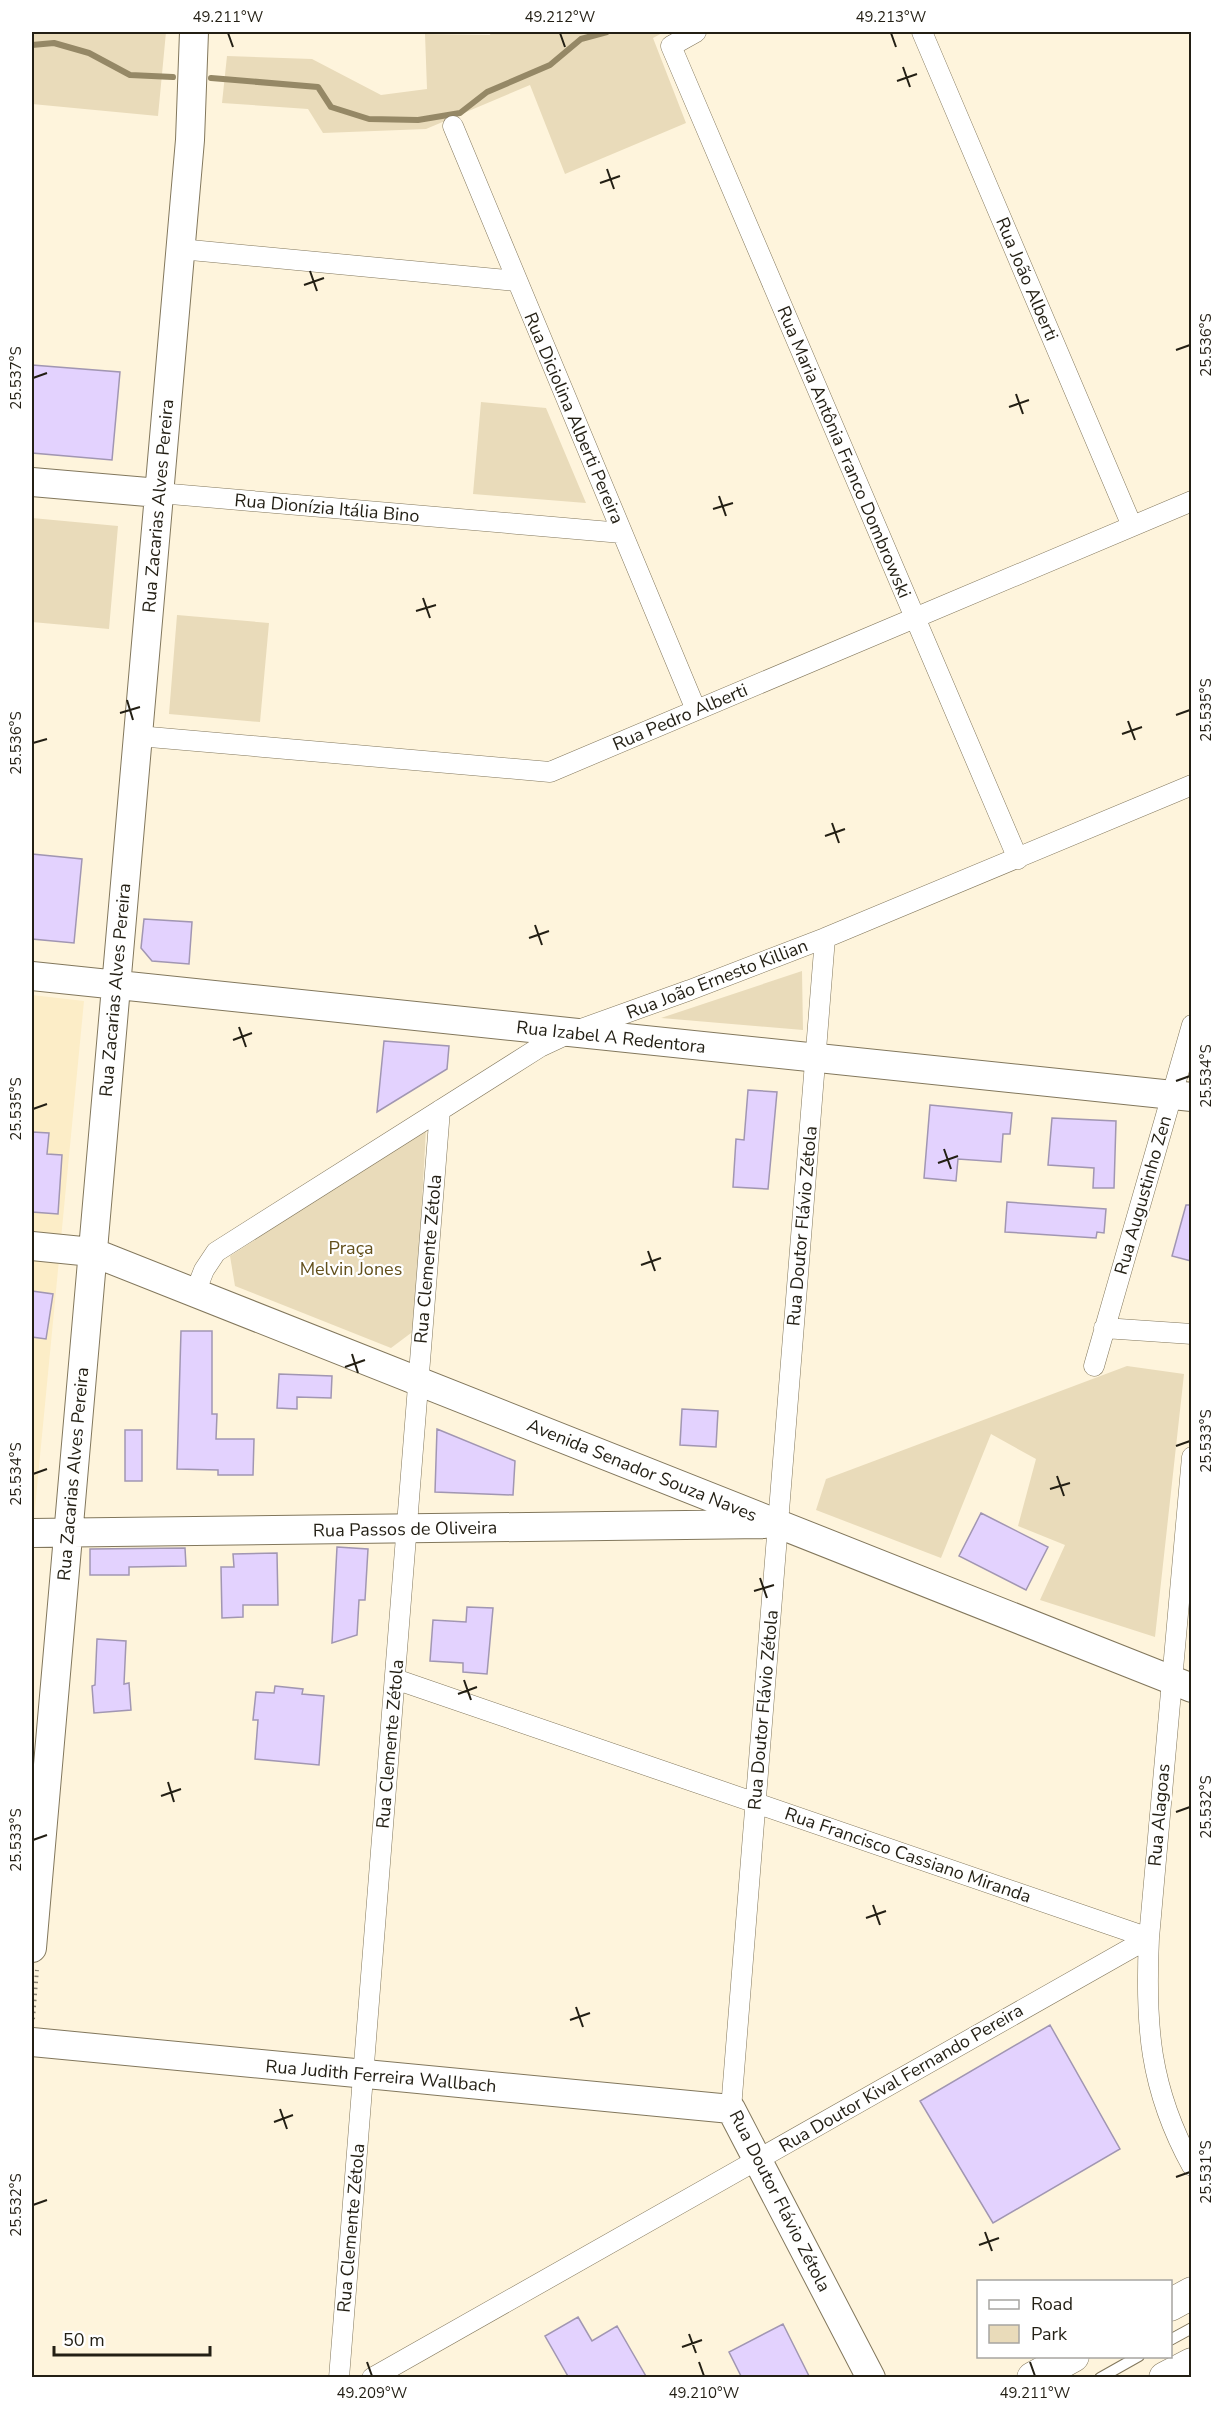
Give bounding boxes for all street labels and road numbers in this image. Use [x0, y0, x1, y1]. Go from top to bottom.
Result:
street label: Rua João Alberti [990, 213, 1064, 345]
street label: Rua Maria Antônia Franco Dombrowski [771, 302, 917, 602]
street label: Rua Diciolina Alberti Pereira [519, 309, 629, 527]
street label: Rua Zacarias Alves Pereira [137, 398, 179, 614]
street label: Rua Dionízia Itália Bino [233, 488, 421, 528]
street label: Rua Pedro Alberti [609, 678, 751, 756]
street label: Rua Zacarias Alves Pereira [94, 882, 136, 1098]
street label: Rua João Ernesto Killian [623, 933, 811, 1025]
street label: Rua Izabel A Redentora [515, 1015, 707, 1059]
street label: Rua Augustinho Zen [1109, 1113, 1177, 1277]
street label: Rua Doutor Flávio Zétola [781, 1125, 823, 1327]
street label: Rua Clemente Zétola [409, 1173, 447, 1345]
street label: Rua Zacarias Alves Pereira [52, 1366, 94, 1582]
street label: Avenida Senador Souza Naves [523, 1413, 761, 1527]
street label: Rua Passos de Oliveira [313, 1515, 497, 1543]
street label: Rua Doutor Flávio Zétola [742, 1609, 784, 1811]
street label: Rua Clemente Zétola [371, 1658, 409, 1830]
street label: Rua Alagoas [1143, 1763, 1175, 1867]
street label: Rua Francisco Cassiano Miranda [782, 1801, 1034, 1909]
street label: Rua Doutor Kival Fernando Pereira [775, 1998, 1027, 2158]
street label: Rua Judith Ferreira Wallbach [265, 2054, 497, 2098]
street label: Rua Doutor Flávio Zétola [724, 2106, 836, 2296]
street label: Rua Clemente Zétola [332, 2142, 370, 2314]

